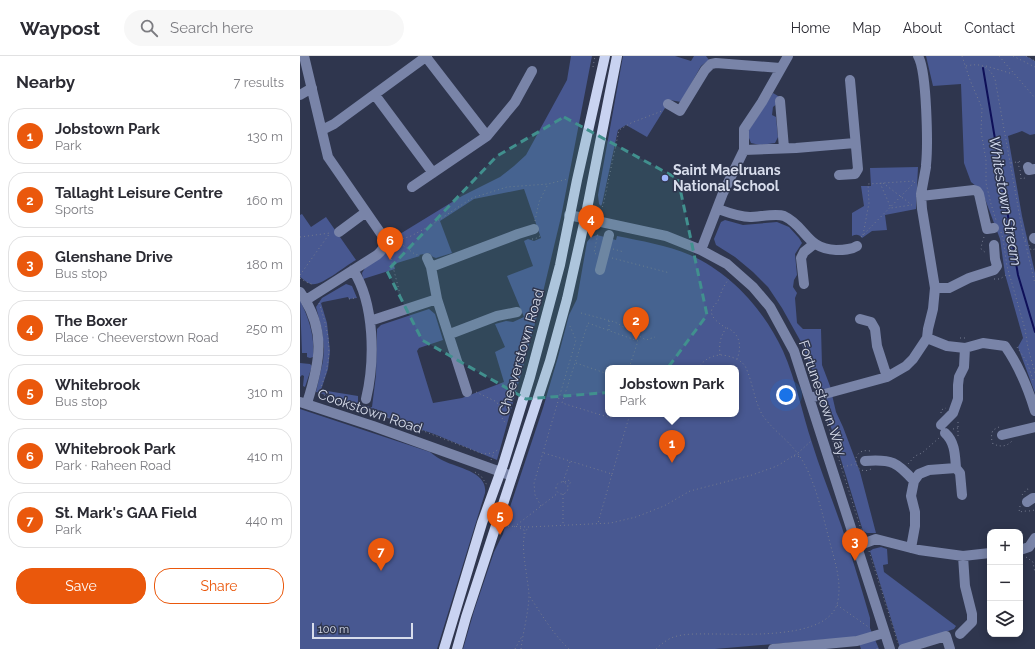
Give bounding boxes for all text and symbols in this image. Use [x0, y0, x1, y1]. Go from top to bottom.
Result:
search box [124, 10, 404, 46]
text: Waypost [20, 17, 100, 39]
icon: search [138, 17, 160, 39]
text: Search here [170, 19, 253, 37]
text: Home [791, 20, 830, 36]
text: Map [852, 20, 881, 36]
text: About [903, 20, 942, 36]
text: Contact [964, 20, 1015, 36]
text: Nearby [16, 72, 75, 92]
text: 7 results [234, 75, 284, 90]
text: Jobstown Park [55, 120, 160, 138]
text: 1 [27, 129, 33, 144]
text: 130 m [247, 129, 283, 144]
water label: Whitestown Stream [985, 135, 1025, 267]
text: Park [55, 138, 82, 153]
place label: Saint Maelruans National School [673, 162, 781, 194]
marker: Saint Maelruans National School [660, 173, 670, 183]
text: Tallaght Leisure Centre [55, 184, 223, 202]
text: 2 [26, 193, 34, 208]
text: 160 m [246, 193, 283, 208]
text: Sports [55, 202, 94, 217]
pin: 4 [578, 205, 604, 238]
pin: 6 [377, 227, 403, 260]
text: Glenshane Drive [55, 248, 173, 266]
text: 3 [26, 257, 34, 272]
text: 180 m [247, 257, 283, 272]
text: Bus stop [55, 266, 107, 281]
street label: Cheeverstown Road [495, 287, 547, 417]
pin: 2 [623, 307, 649, 340]
text: The Boxer [55, 312, 127, 330]
text: 4 [26, 321, 34, 336]
text: 250 m [246, 321, 283, 336]
text: Place · Cheeverstown Road [55, 330, 219, 345]
street label: Fortunestown Way [796, 338, 850, 458]
popup [605, 365, 739, 417]
text: Jobstown Park [620, 375, 724, 393]
text: Whitebrook [55, 376, 140, 394]
text: 5 [26, 385, 34, 400]
text: 310 m [247, 385, 283, 400]
your location [776, 385, 796, 405]
street label: Cookstown Road [315, 386, 425, 436]
text: Park [620, 393, 646, 408]
text: Bus stop [55, 394, 107, 409]
pin: 1 [659, 430, 685, 463]
text: Whitebrook Park [55, 440, 176, 458]
text: 6 [26, 449, 34, 464]
text: 410 m [247, 449, 283, 464]
text: Park · Raheen Road [55, 458, 171, 473]
pin: 5 [487, 502, 513, 535]
text: St. Mark's GAA Field [55, 504, 197, 522]
text: 7 [26, 513, 34, 528]
text: 440 m [246, 513, 283, 528]
text: Park [55, 522, 82, 537]
pin: 3 [842, 528, 868, 561]
map controls [987, 529, 1023, 637]
button: + [987, 529, 1023, 565]
pin: 7 [368, 538, 394, 571]
button: − [987, 565, 1023, 601]
button: Save [16, 568, 146, 604]
button: Share [154, 568, 284, 604]
button: layers [987, 601, 1023, 637]
scale bar [312, 621, 413, 640]
text: 100 m [318, 623, 349, 636]

